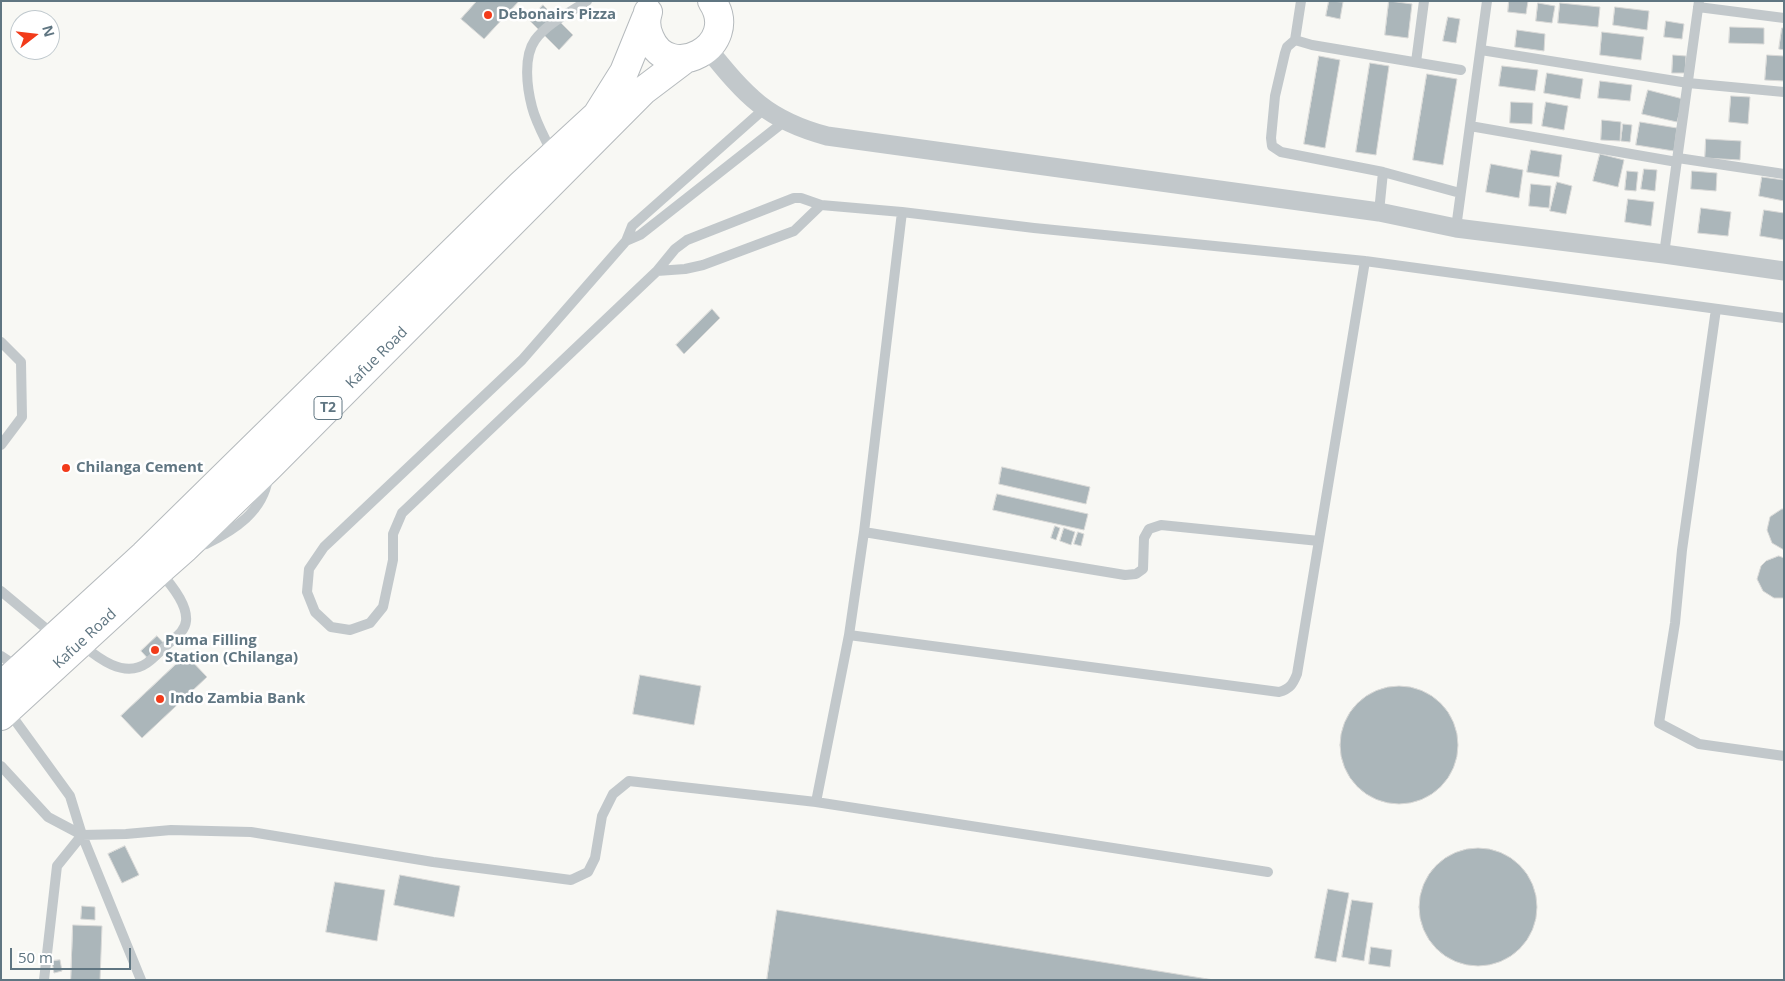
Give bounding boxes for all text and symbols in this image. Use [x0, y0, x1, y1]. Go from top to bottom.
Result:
place label: Debonairs Pizza [498, 6, 616, 24]
marker: Debonairs Pizza [482, 9, 494, 21]
north arrow [10, 10, 60, 60]
text: N [38, 23, 60, 39]
street label: Kafue Road [342, 323, 412, 393]
road number: T2 [314, 396, 342, 419]
place label: Chilanga Cement [76, 459, 203, 477]
marker: Chilanga Cement [60, 462, 72, 474]
street label: Kafue Road [50, 605, 120, 673]
place label: Puma Filling Station (Chilanga) [165, 632, 298, 667]
marker: Puma Filling Station (Chilanga) [149, 644, 161, 656]
place label: Indo Zambia Bank [170, 690, 305, 708]
marker: Indo Zambia Bank [154, 693, 166, 705]
scale bar [12, 938, 134, 970]
text: 50 m [18, 947, 53, 967]

